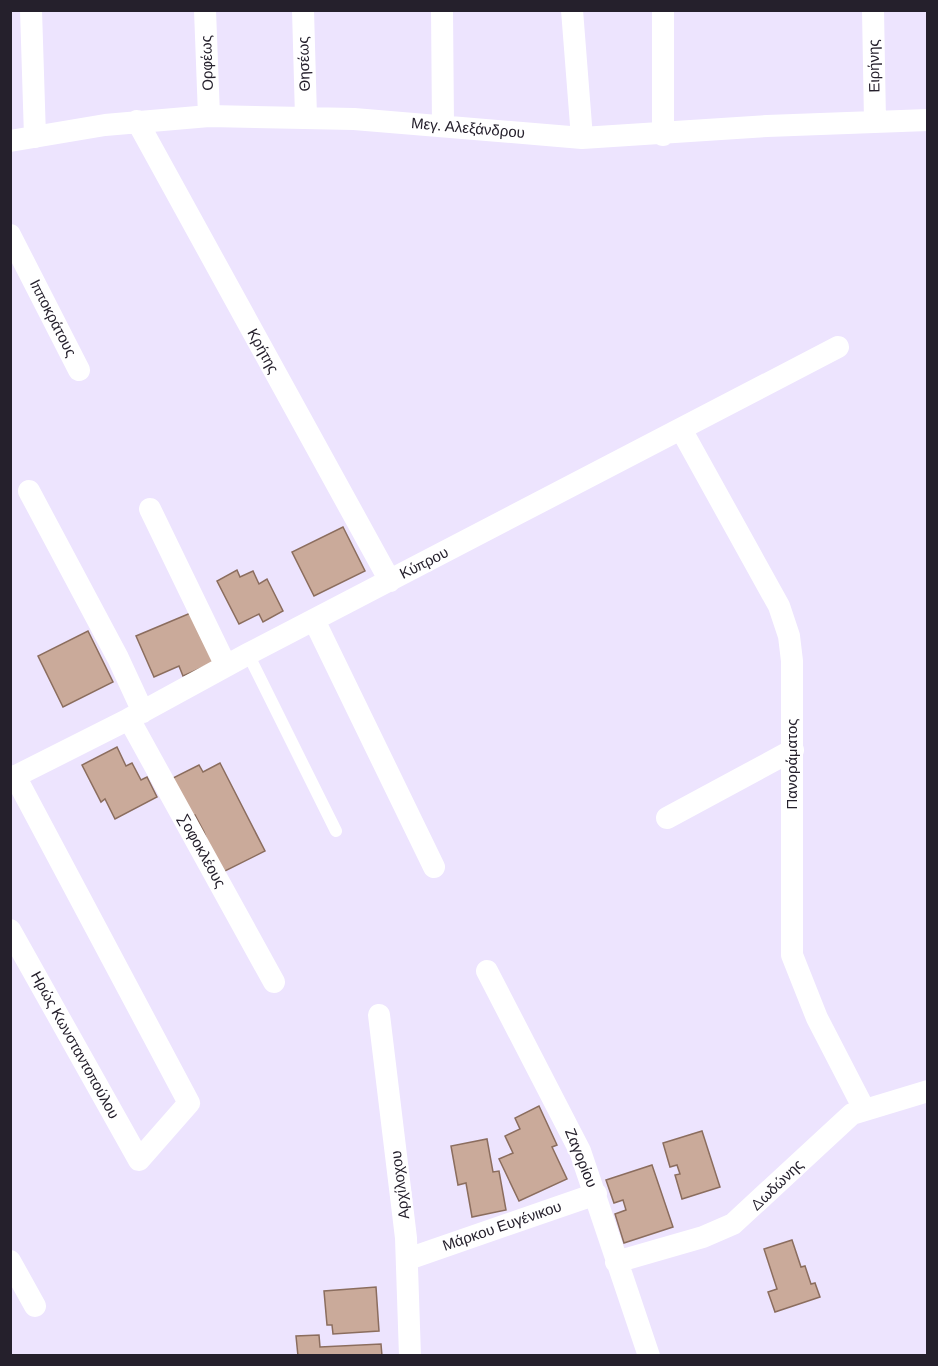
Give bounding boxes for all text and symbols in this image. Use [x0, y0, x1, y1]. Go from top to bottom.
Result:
street label: Ορφέως [196, 35, 218, 91]
street label: Θησέως [293, 36, 315, 92]
street label: Ειρήνης [864, 39, 884, 93]
street label: Μεγ. Αλεξάνδρου [410, 113, 526, 143]
street label: Ιπποκράτους [25, 276, 81, 360]
street label: Κρήτης [243, 325, 283, 377]
street label: Κύπρου [396, 542, 452, 584]
street label: Πανοράματος [782, 719, 802, 809]
street label: Σοφοκλέους [174, 811, 230, 891]
street label: Ηρώς Κωνσταντοπούλου [26, 968, 124, 1122]
street label: Ζαγορίου [560, 1125, 602, 1191]
street label: Αρχίλοχου [386, 1150, 414, 1220]
street label: Δωδώνης [746, 1155, 808, 1215]
street label: Μάρκου Ευγένικου [440, 1196, 564, 1256]

